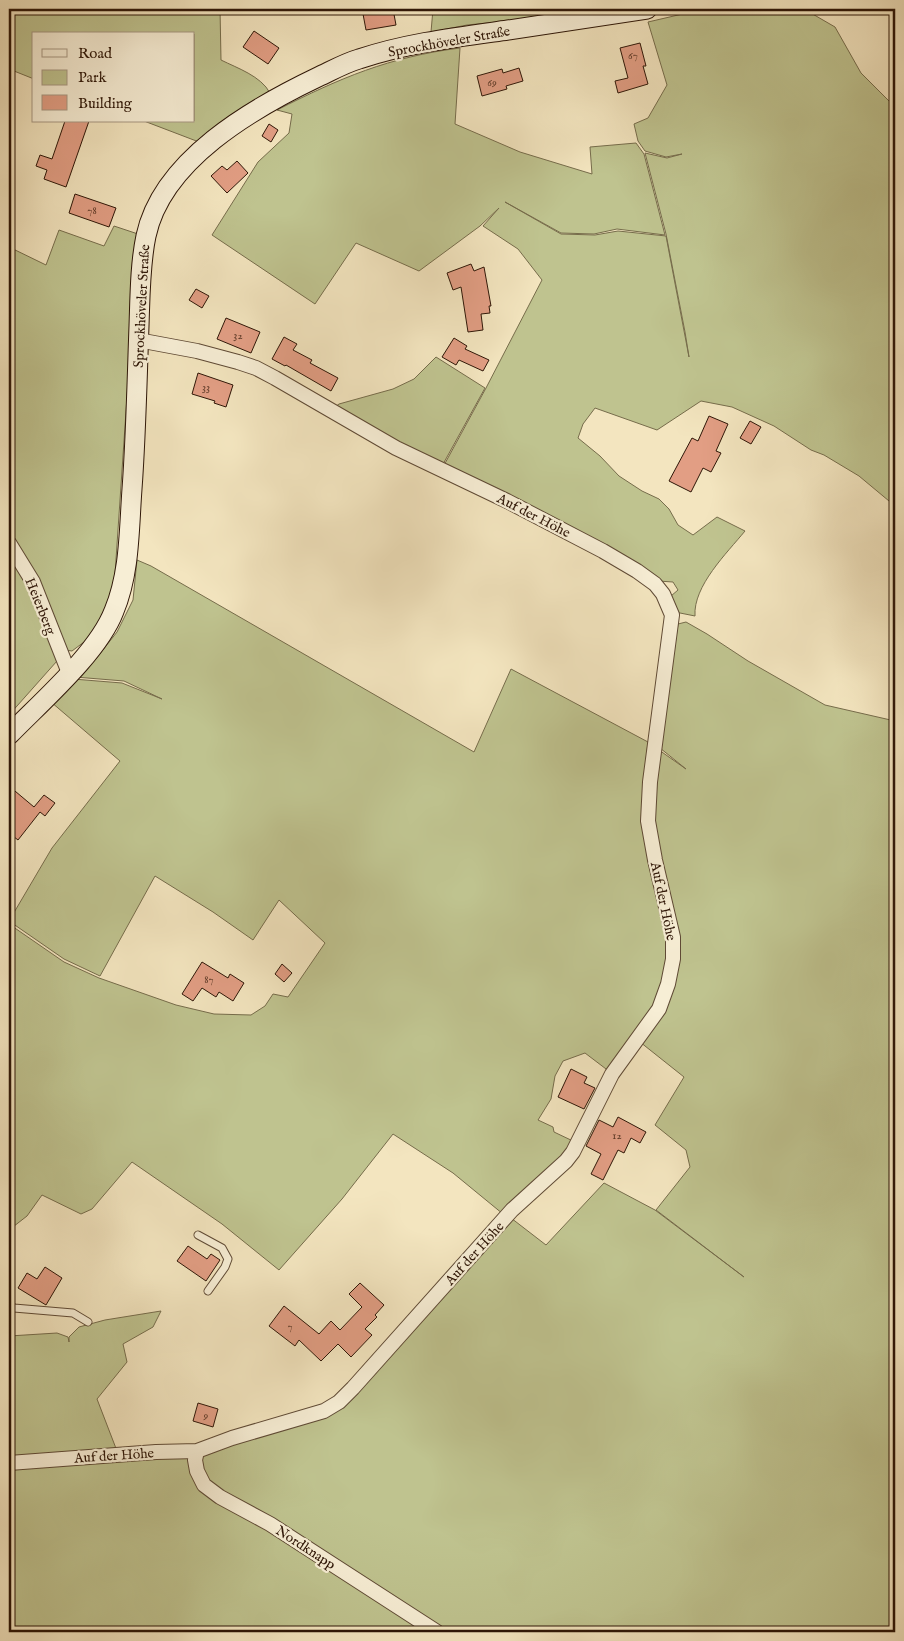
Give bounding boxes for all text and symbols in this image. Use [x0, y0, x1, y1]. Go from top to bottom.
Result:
street label: Sprockhöveler Straße [387, 22, 512, 62]
legend [32, 32, 195, 122]
text: Road [78, 44, 113, 63]
house number: 67 [628, 49, 638, 63]
text: Park [78, 68, 108, 87]
house number: 69 [487, 76, 497, 90]
text: Building [78, 94, 133, 113]
house number: 78 [87, 204, 97, 218]
street label: Sprockhöveler Straße [130, 243, 154, 368]
house number: 32 [233, 329, 243, 343]
house number: 33 [202, 381, 210, 395]
street label: Auf der Höhe [493, 489, 574, 542]
street label: Heierberg [20, 575, 60, 638]
street label: Auf der Höhe [646, 859, 680, 943]
house number: 87 [204, 973, 214, 987]
house number: 12 [612, 1129, 622, 1143]
street label: Auf der Höhe [441, 1217, 509, 1290]
house number: 7 [287, 1320, 293, 1334]
house number: 9 [203, 1409, 209, 1423]
street label: Auf der Höhe [73, 1444, 155, 1468]
street label: Nordknapp [272, 1522, 339, 1574]

